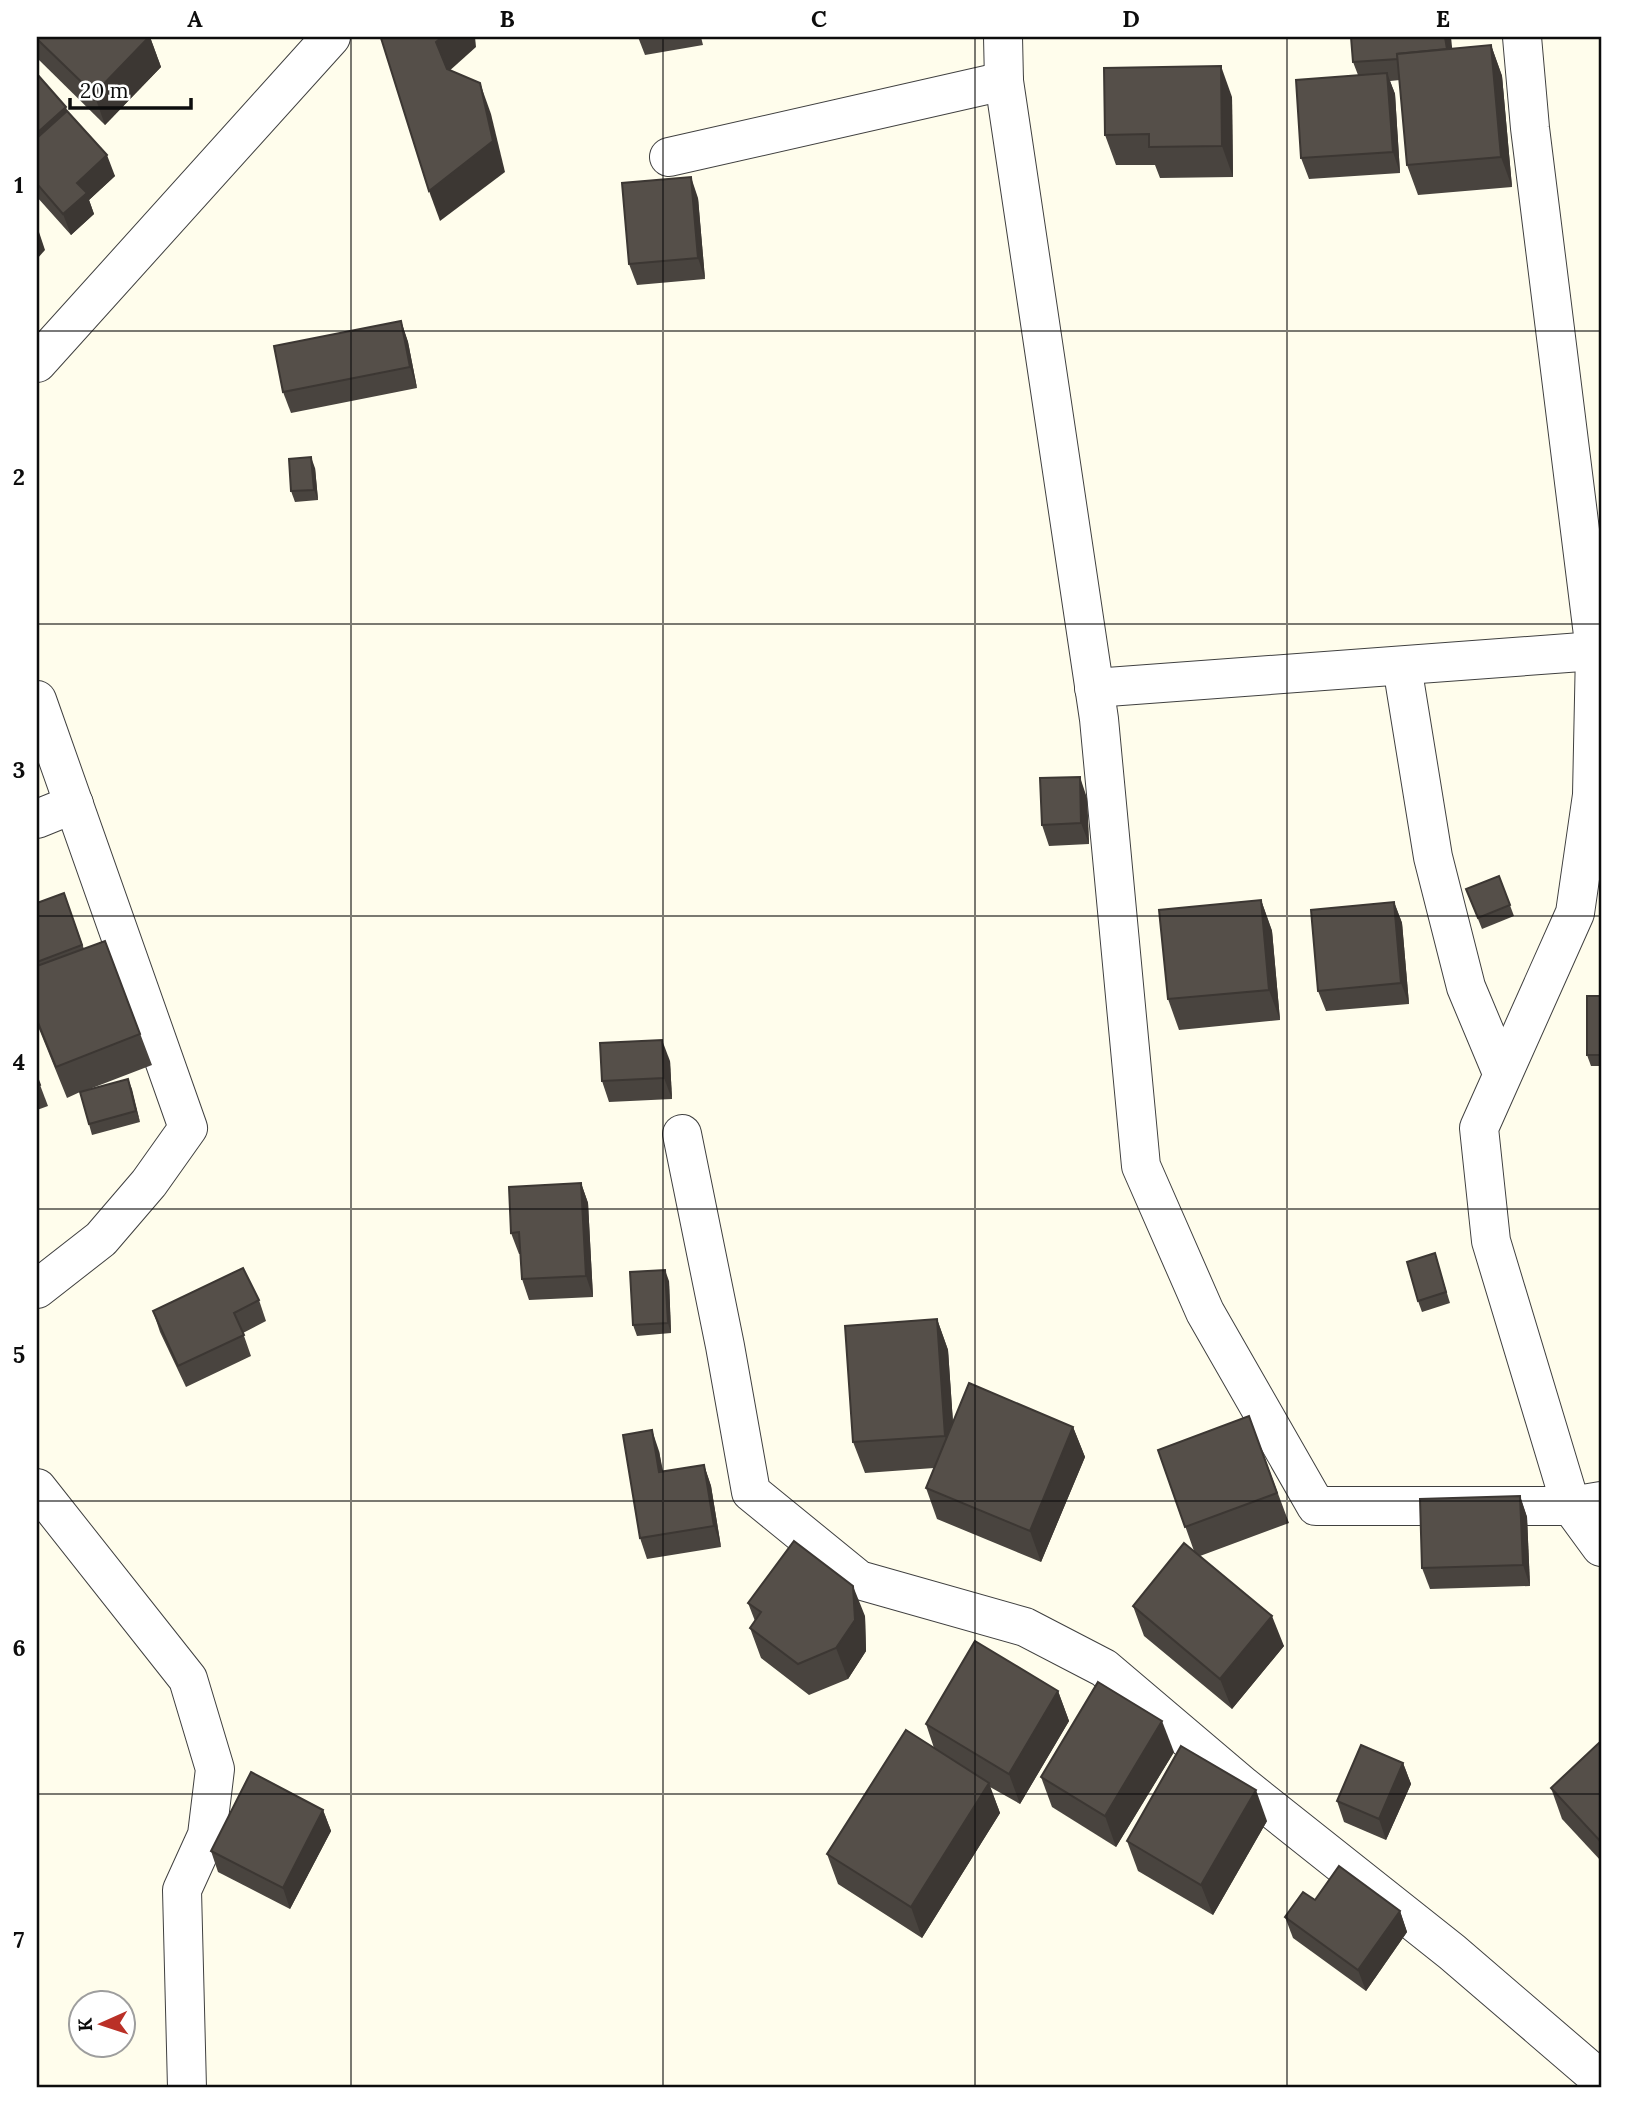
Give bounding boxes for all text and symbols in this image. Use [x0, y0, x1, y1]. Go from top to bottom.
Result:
text: A [187, 4, 203, 33]
text: B [499, 4, 515, 33]
text: C [811, 4, 827, 33]
text: D [1122, 4, 1140, 33]
text: E [1436, 4, 1450, 33]
scale bar [70, 66, 191, 110]
text: 20 m [80, 77, 129, 104]
text: 1 [14, 170, 24, 199]
text: 2 [13, 462, 25, 491]
text: 3 [13, 755, 25, 784]
text: 4 [13, 1047, 25, 1076]
text: 5 [13, 1340, 25, 1369]
text: 6 [12, 1633, 26, 1662]
text: 7 [14, 1925, 25, 1954]
north arrow [66, 1988, 136, 2058]
text: K [73, 2017, 97, 2032]

